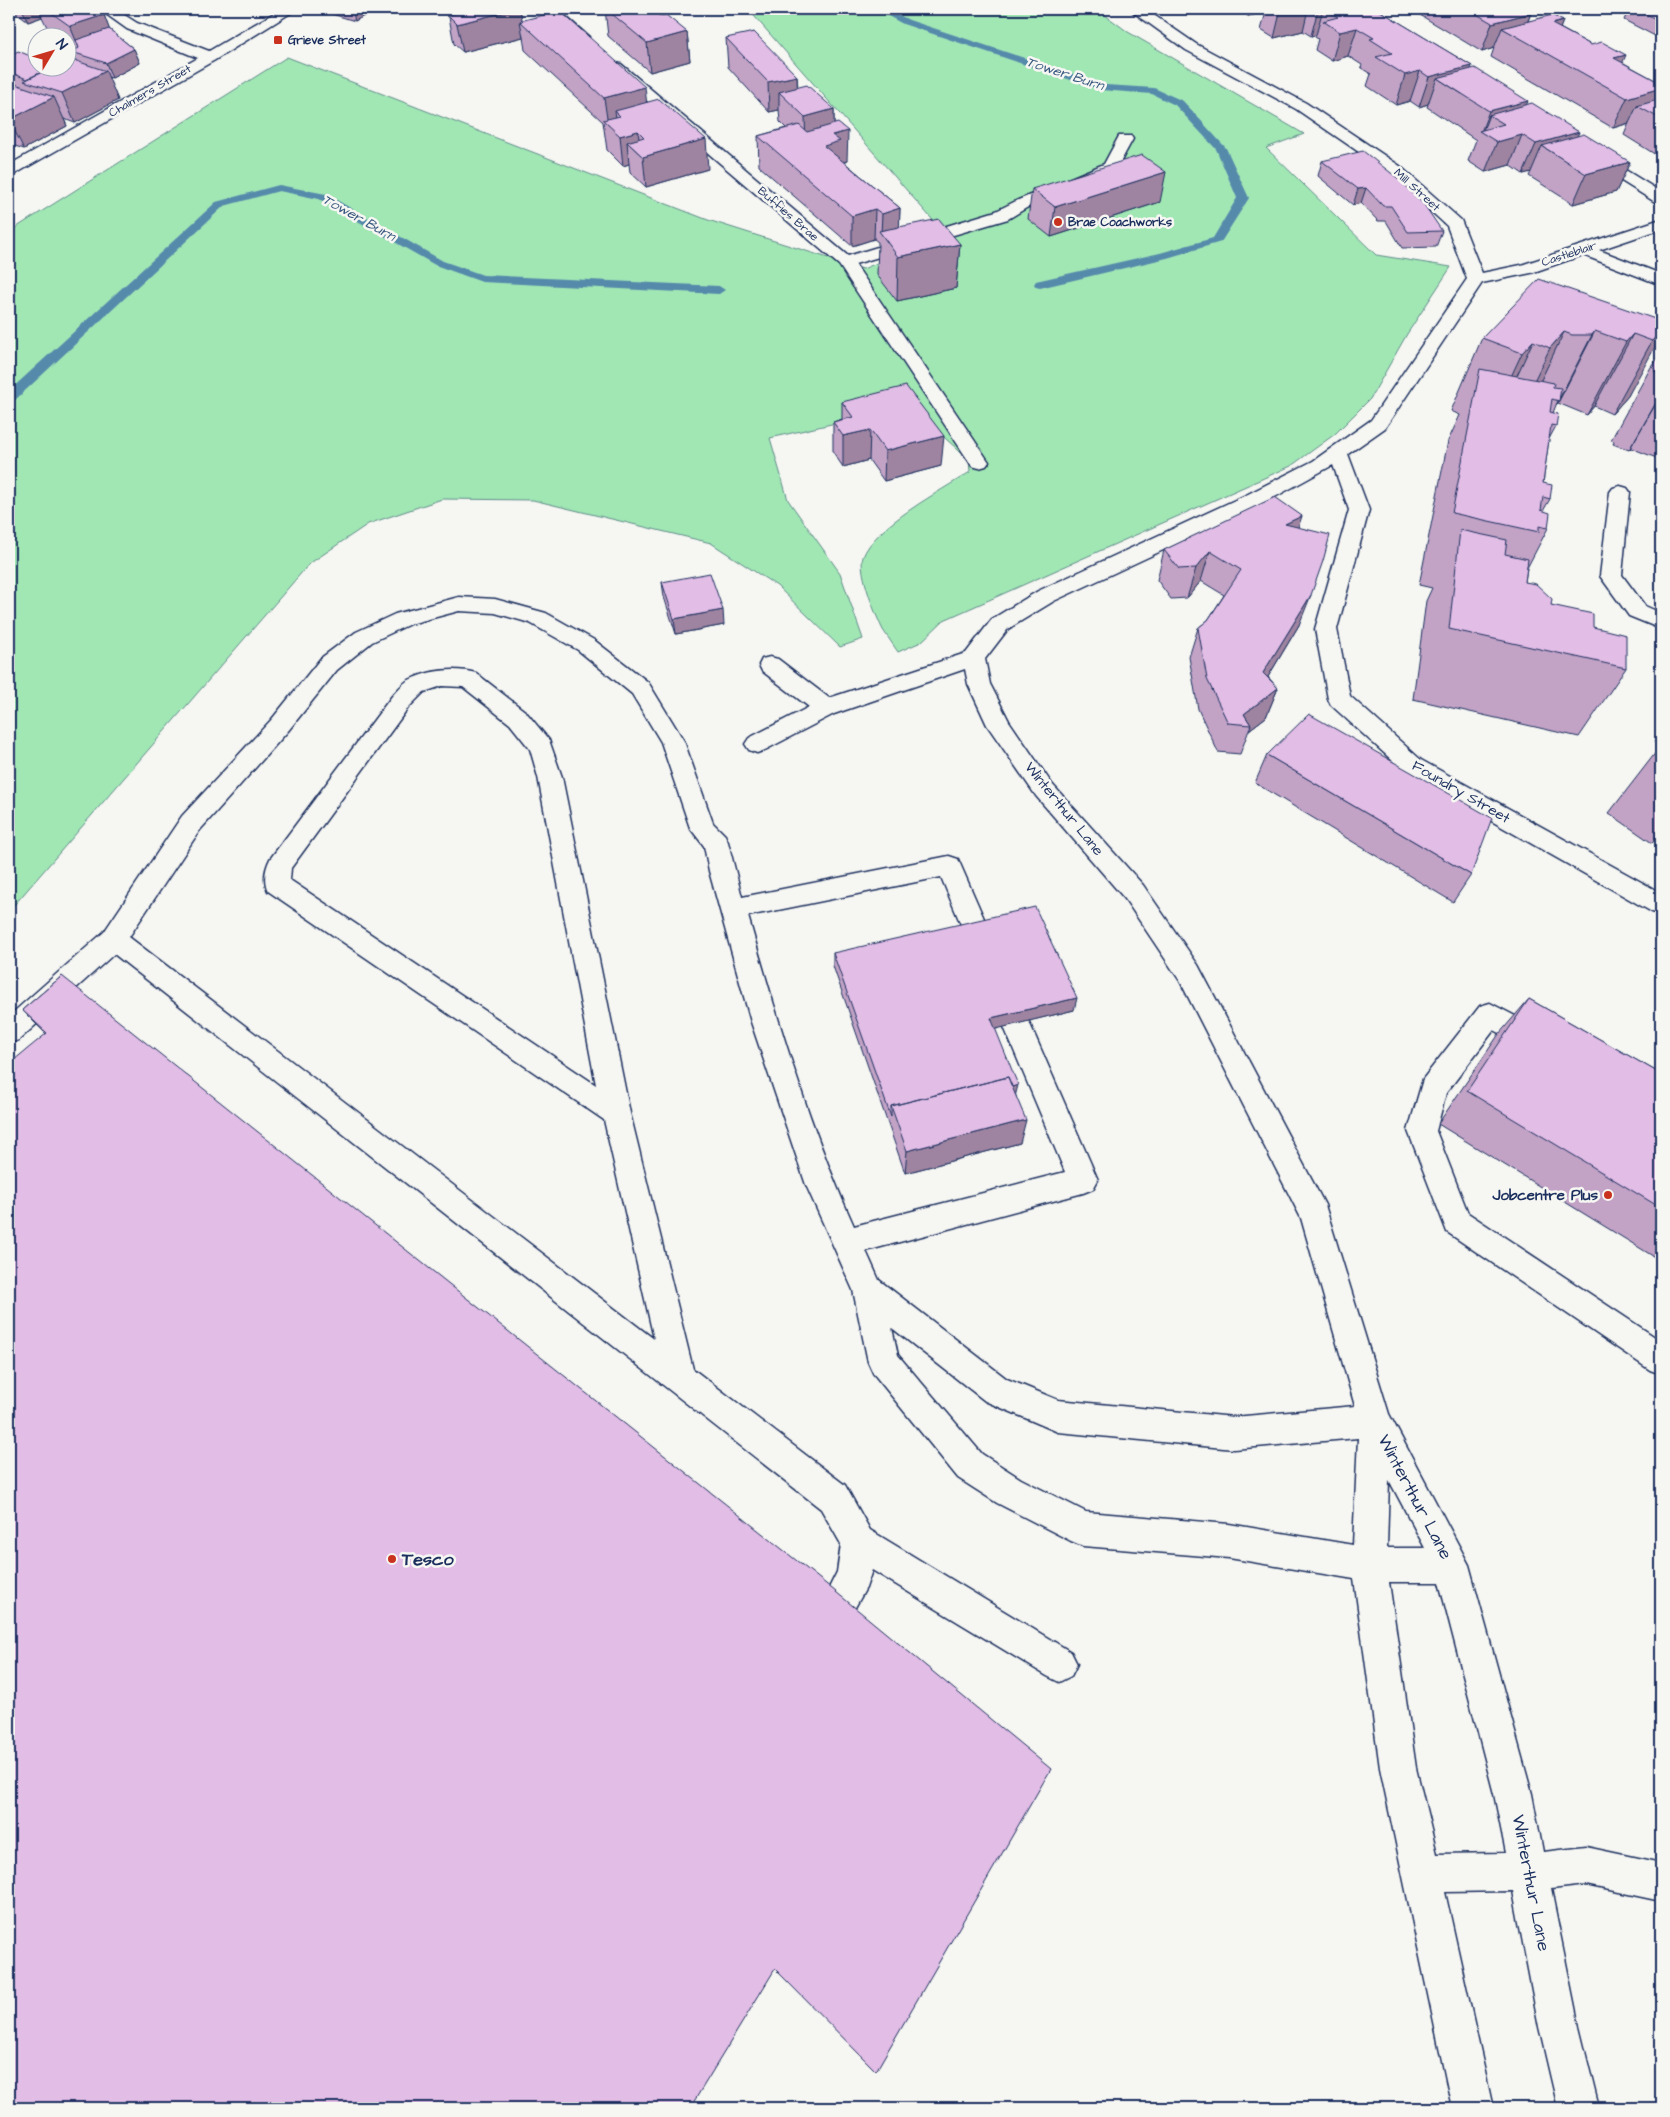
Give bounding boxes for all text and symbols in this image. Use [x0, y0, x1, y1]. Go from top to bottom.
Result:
north arrow [28, 28, 78, 78]
place label: Grieve Street [288, 32, 366, 49]
marker: Grieve Street [272, 34, 284, 46]
text: N [51, 35, 72, 54]
water label: Tower Burn [1024, 52, 1107, 96]
street label: Chalmers Street [106, 60, 195, 122]
street label: Mill Street [1390, 164, 1444, 216]
street label: Buffies Brae [754, 183, 823, 246]
water label: Tower Burn [319, 190, 400, 247]
place label: Brae Coachworks [1068, 214, 1172, 231]
marker: Brae Coachworks [1052, 216, 1064, 228]
street label: Castleblair [1539, 237, 1599, 271]
street label: Foundry Street [1407, 755, 1514, 830]
street label: Winterthur Lane [1020, 758, 1108, 860]
place label: Jobcentre Plus [1492, 1185, 1598, 1206]
marker: Jobcentre Plus [1602, 1189, 1614, 1201]
street label: Winterthur Lane [1371, 1430, 1459, 1564]
place label: Tesco [401, 1547, 454, 1572]
marker: Tesco [386, 1553, 398, 1565]
street label: Winterthur Lane [1506, 1813, 1557, 1954]

